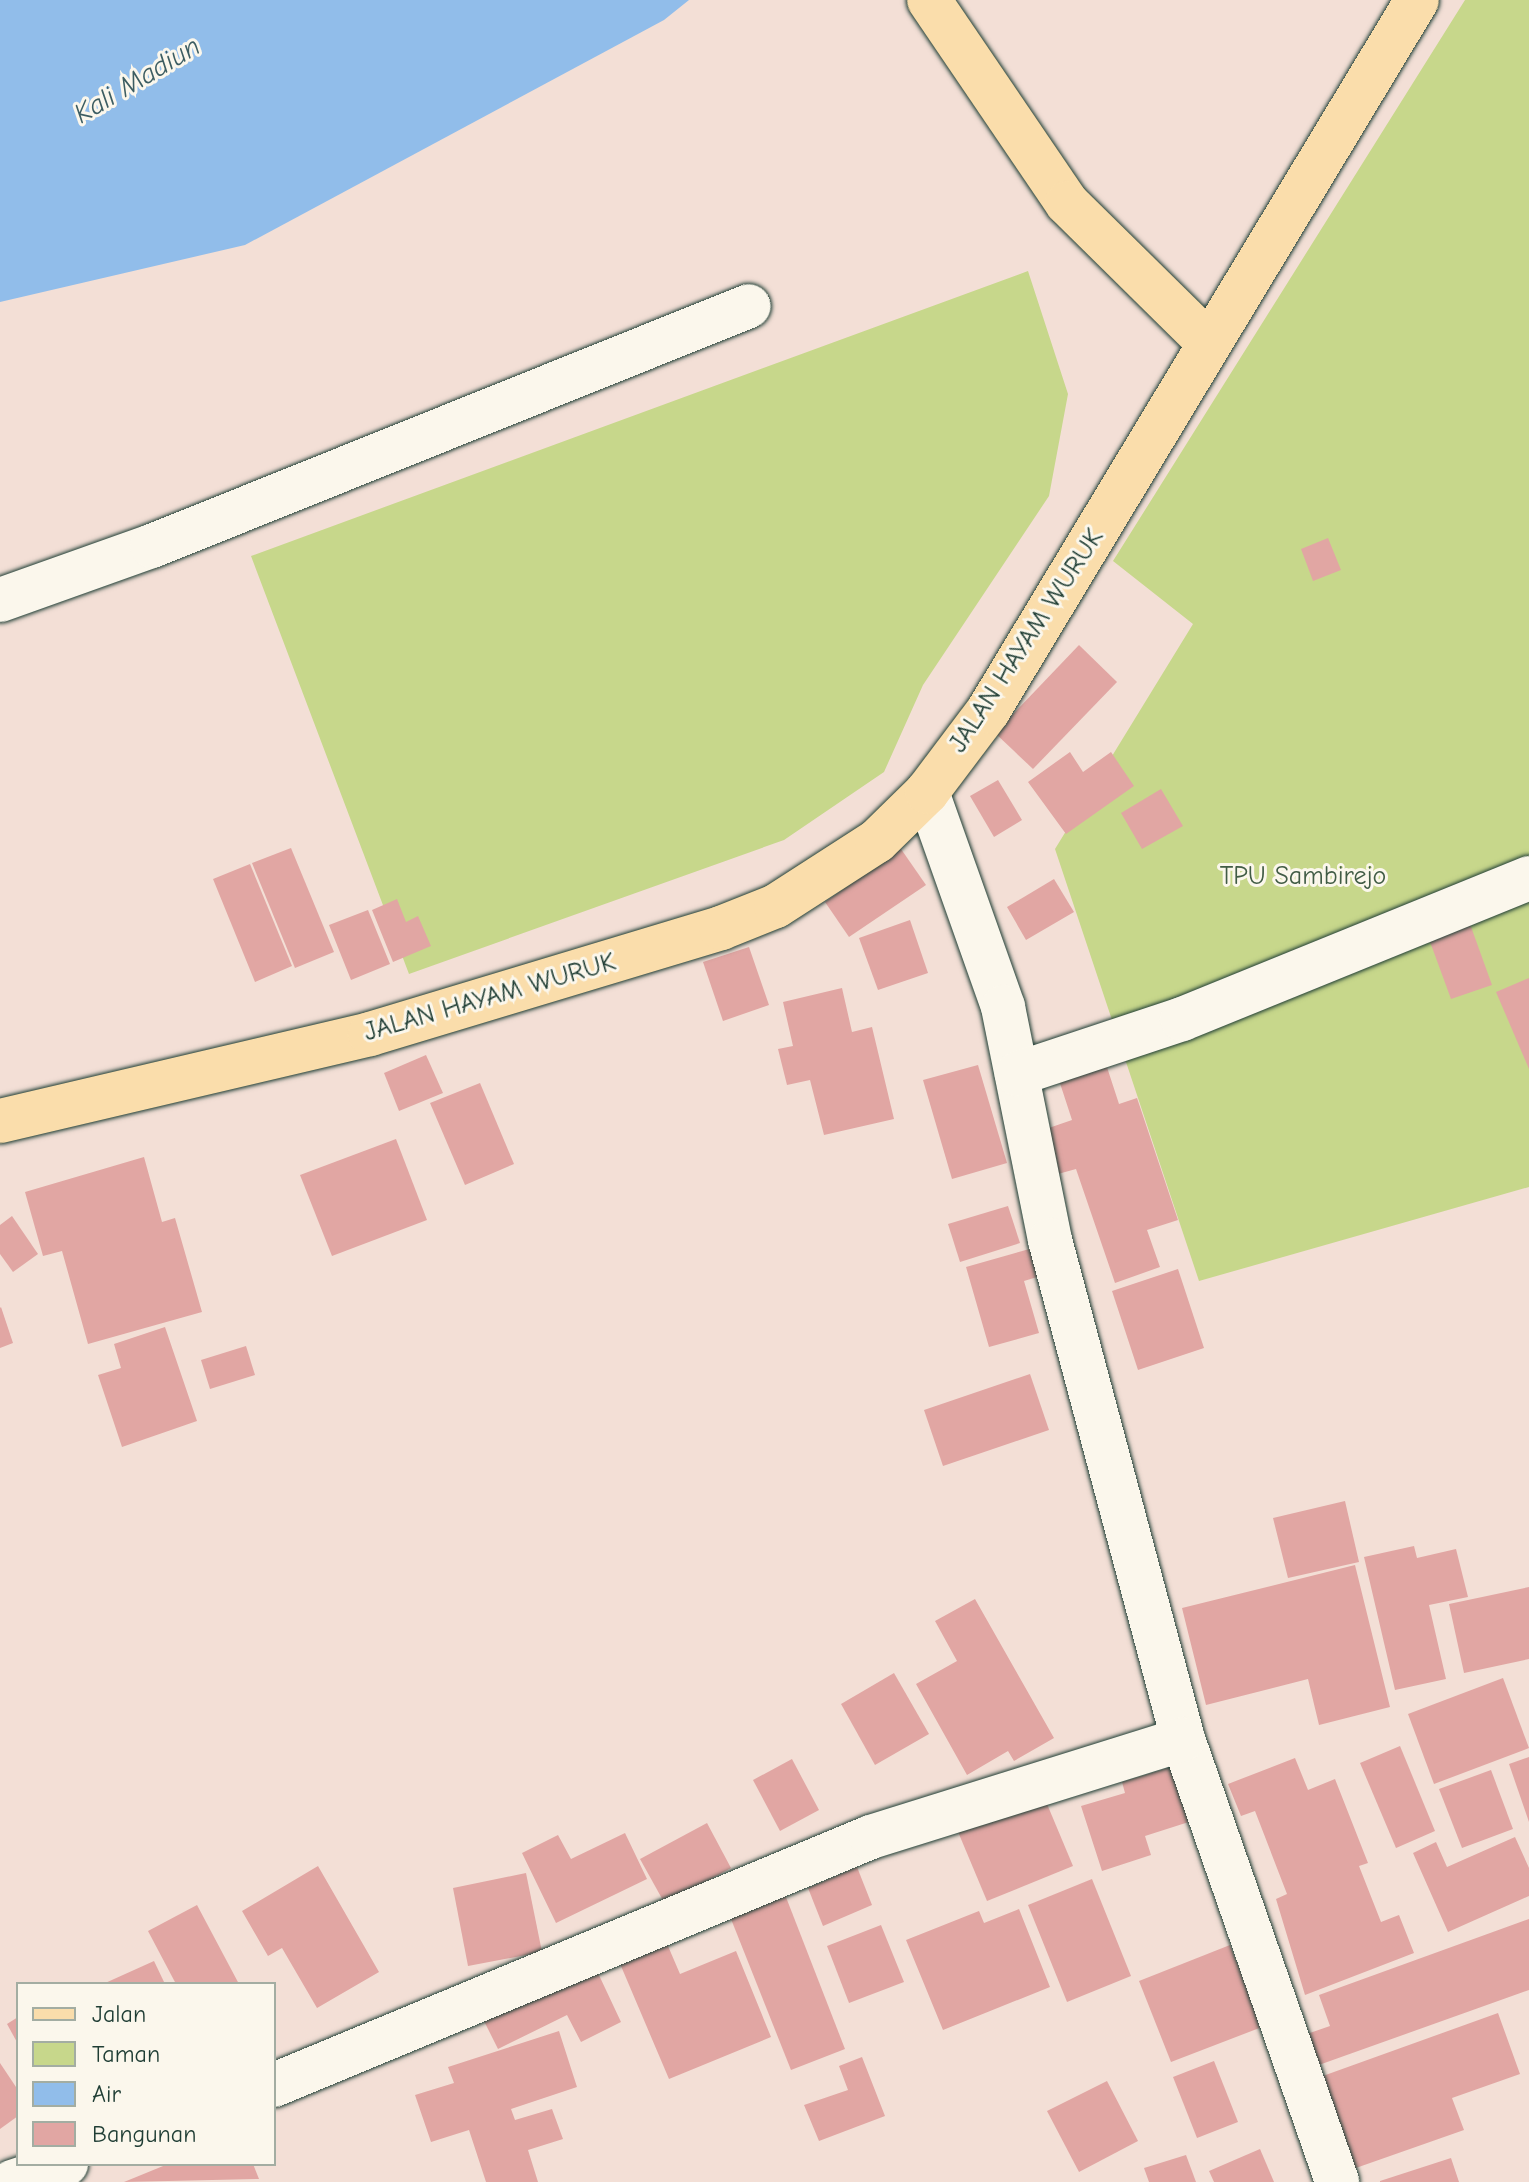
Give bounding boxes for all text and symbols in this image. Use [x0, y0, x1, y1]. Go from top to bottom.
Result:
water label: Kali Madiun [68, 29, 206, 131]
street label: JALAN HAYAM WURUK [943, 523, 1111, 759]
park label: TPU Sambirejo [1220, 861, 1386, 893]
street label: JALAN HAYAM WURUK [361, 947, 619, 1049]
legend [16, 1982, 276, 2166]
text: Jalan [92, 2000, 146, 2028]
text: Taman [92, 2040, 160, 2068]
text: Air [92, 2080, 121, 2108]
text: Bangunan [92, 2120, 196, 2148]

